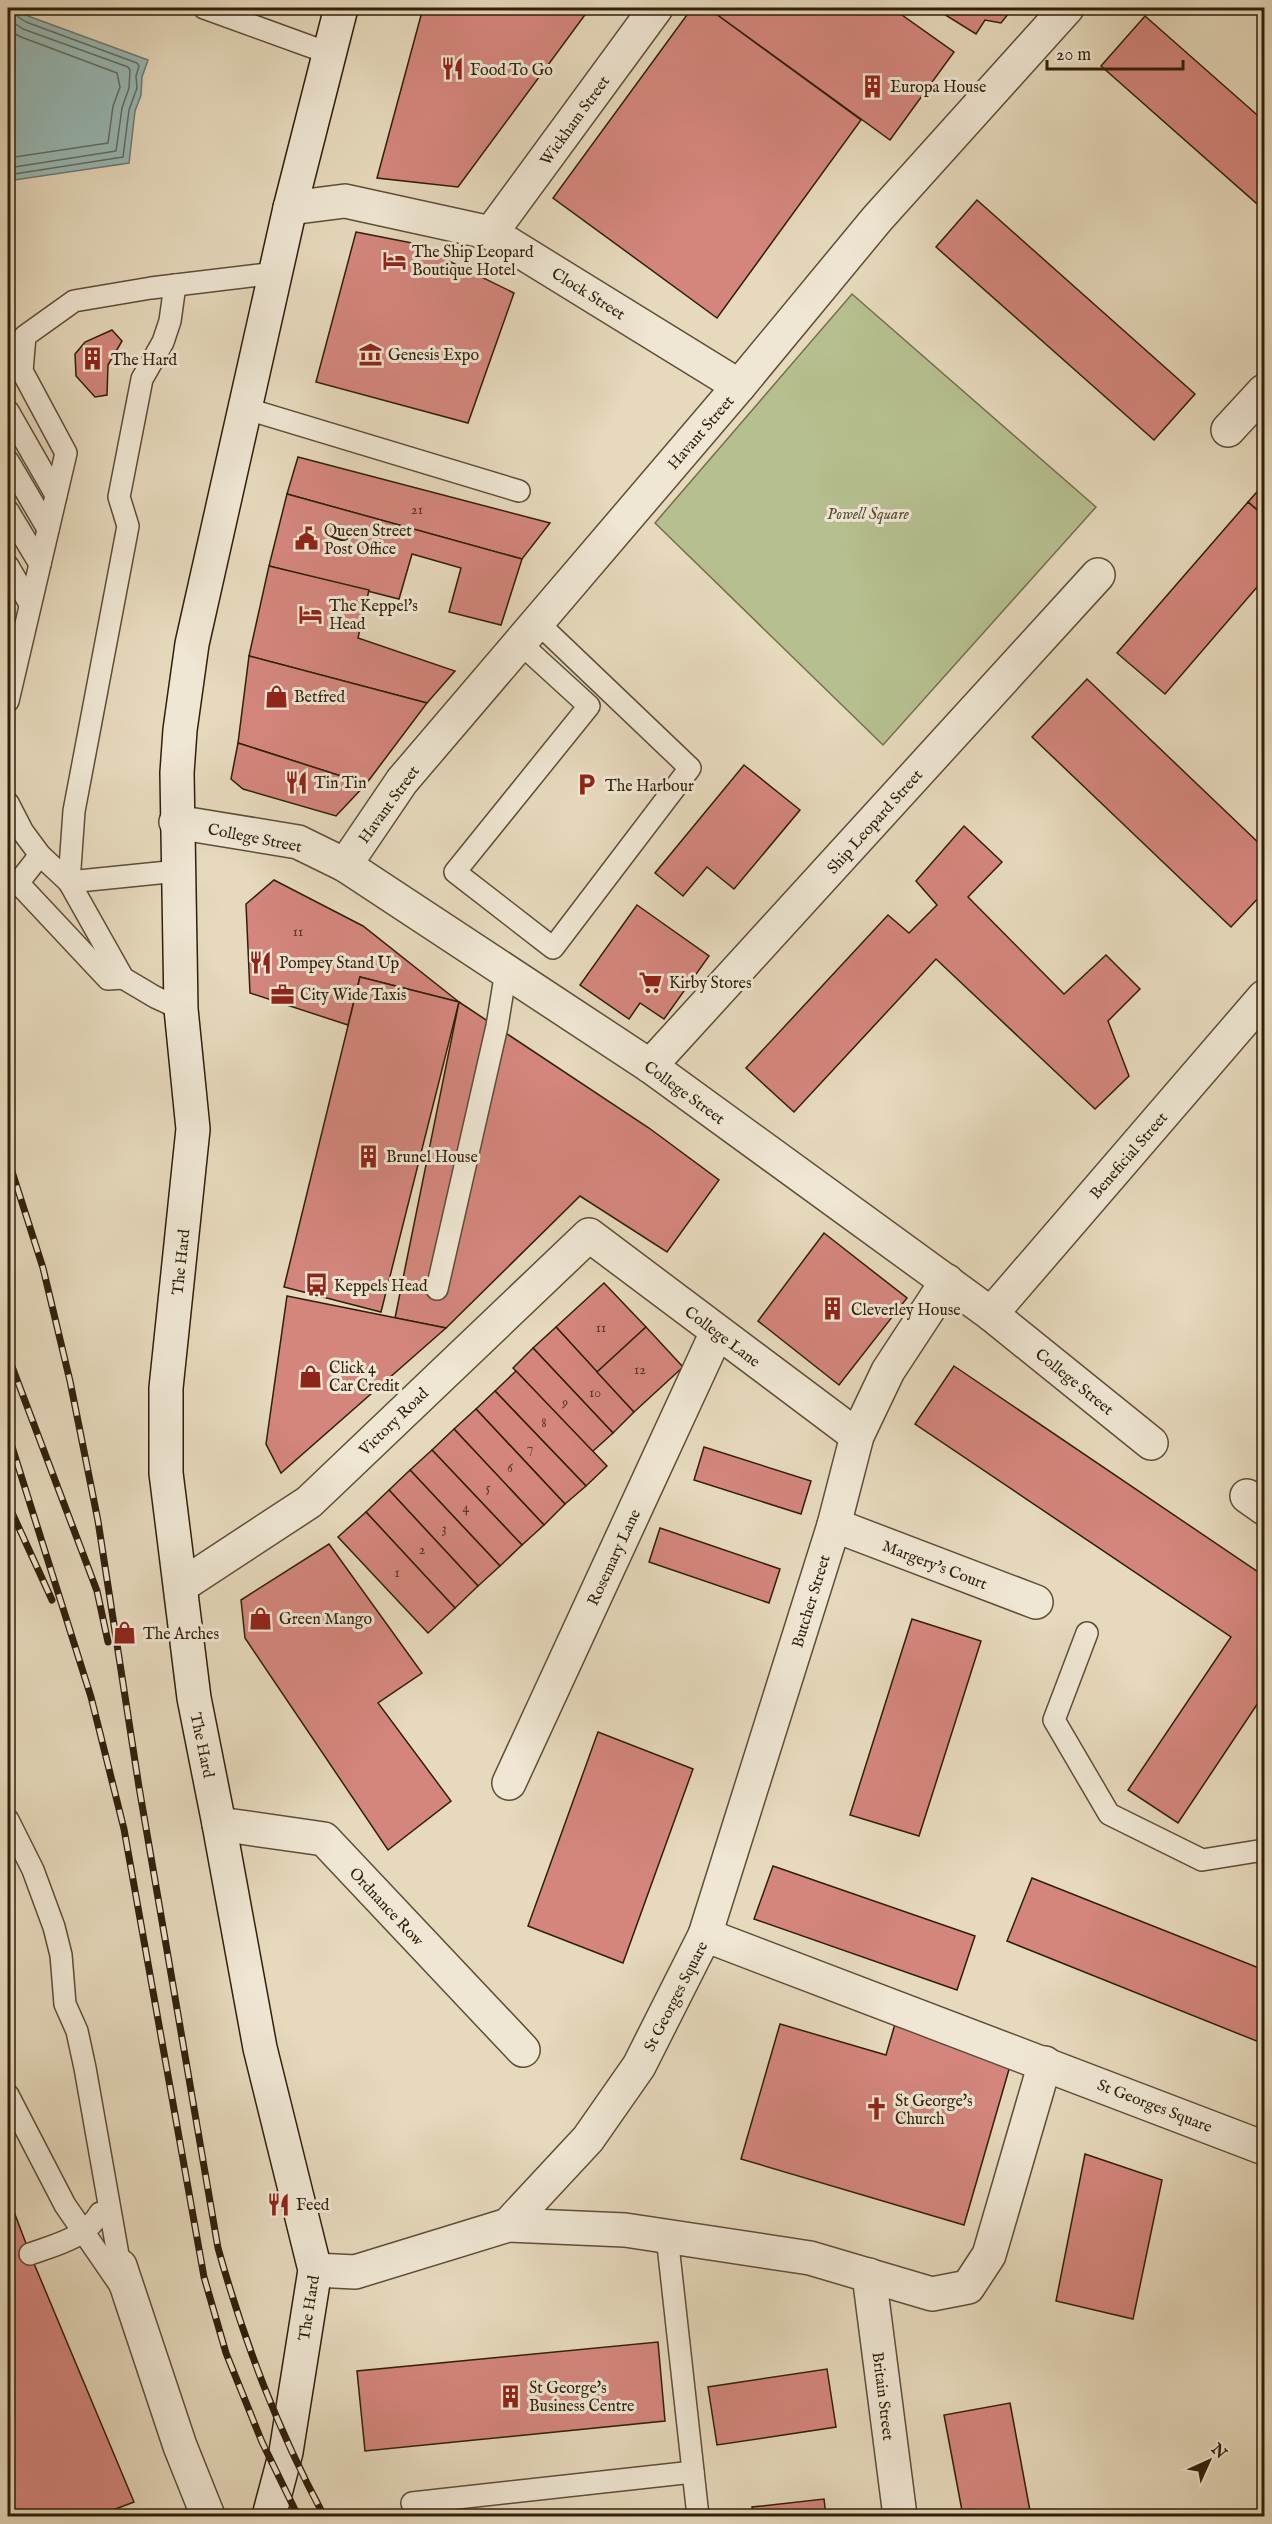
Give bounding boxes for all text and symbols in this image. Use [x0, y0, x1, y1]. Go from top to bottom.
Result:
scale bar [1047, 33, 1184, 71]
text: 20 m [1056, 44, 1091, 67]
restaurant icon: Food To Go [439, 56, 465, 82]
place label: Food To Go [470, 61, 553, 81]
street label: Wickham Street [536, 72, 615, 170]
building icon: Europa House [859, 73, 885, 99]
place label: Europa House [890, 78, 986, 98]
place label: The Ship Leopard Boutique Hotel [412, 243, 534, 281]
hotel icon: The Ship Leopard Boutique Hotel [381, 247, 407, 273]
street label: Clock Street [547, 264, 629, 325]
museum icon: Genesis Expo [357, 341, 383, 367]
building icon: The Hard [80, 346, 106, 372]
place label: Genesis Expo [388, 346, 480, 366]
place label: The Hard [111, 351, 178, 371]
street label: Havant Street [664, 392, 739, 474]
house number: 21 [411, 501, 423, 519]
park label: Powell Square [827, 505, 910, 525]
place label: Queen Street Post Office [324, 522, 412, 560]
public building icon: Queen Street Post Office [293, 526, 319, 552]
place label: The Keppel's Head [329, 597, 418, 635]
hotel icon: The Keppel's Head [298, 601, 324, 627]
shop icon: Betfred [263, 683, 289, 709]
place label: Betfred [294, 688, 345, 708]
street label: Havant Street [355, 762, 425, 848]
street label: Ship Leopard Street [823, 766, 928, 879]
restaurant icon: Tin Tin [283, 769, 309, 795]
parking icon: The Harbour [574, 772, 600, 798]
place label: Tin Tin [314, 774, 367, 794]
place label: The Harbour [605, 777, 694, 797]
street label: College Street [206, 820, 304, 858]
house number: 11 [293, 923, 303, 941]
restaurant icon: Pompey Stand Up [248, 949, 274, 975]
place label: Pompey Stand Up [279, 954, 400, 974]
supermarket icon: Kirby Stores [638, 969, 664, 995]
place label: Kirby Stores [669, 974, 752, 994]
office icon: City Wide Taxis [269, 981, 295, 1007]
place label: City Wide Taxis [300, 986, 407, 1006]
street label: College Street [639, 1058, 729, 1130]
street label: Beneficial Street [1086, 1108, 1173, 1204]
building icon: Brunel House [355, 1143, 381, 1169]
place label: Brunel House [386, 1148, 478, 1168]
street label: The Hard [169, 1228, 195, 1296]
bus stop icon: Keppels Head [303, 1272, 329, 1298]
place label: Keppels Head [334, 1277, 428, 1297]
building icon: Cleverley House [820, 1296, 846, 1322]
place label: Cleverley House [851, 1301, 961, 1321]
street label: College Lane [680, 1303, 764, 1373]
house number: 11 [596, 1319, 606, 1337]
street label: College Street [1030, 1345, 1117, 1421]
place label: Click 4 Car Credit [329, 1359, 400, 1397]
house number: 12 [634, 1361, 646, 1379]
shop icon: Click 4 Car Credit [298, 1363, 324, 1389]
street label: Victory Road [355, 1384, 434, 1461]
house number: 10 [589, 1384, 601, 1402]
house number: 9 [561, 1394, 568, 1412]
house number: 8 [541, 1414, 547, 1432]
house number: 7 [527, 1439, 533, 1457]
house number: 6 [507, 1459, 514, 1477]
house number: 5 [485, 1479, 491, 1497]
house number: 4 [463, 1499, 470, 1517]
street label: Rosemary Lane [584, 1506, 646, 1609]
house number: 3 [441, 1520, 447, 1538]
street label: Margery's Court [879, 1537, 990, 1595]
house number: 2 [419, 1541, 426, 1559]
street label: Butcher Street [788, 1552, 836, 1650]
house number: 1 [394, 1564, 400, 1582]
shop icon: Green Mango [248, 1605, 274, 1631]
place label: Green Mango [279, 1610, 372, 1630]
shop icon: The Arches [112, 1620, 138, 1646]
place label: The Arches [143, 1625, 219, 1645]
street label: The Hard [184, 1711, 218, 1780]
street label: Ordnance Row [344, 1864, 427, 1951]
street label: St Georges Square [640, 1938, 713, 2056]
street label: St Georges Square [1094, 2076, 1215, 2138]
place label: St George's Church [895, 2092, 973, 2130]
church icon: St George's Church [864, 2096, 890, 2122]
restaurant icon: Feed [265, 2191, 291, 2217]
place label: Feed [296, 2196, 330, 2216]
street label: The Hard [295, 2274, 325, 2343]
street label: Britain Street [867, 2351, 897, 2442]
place label: St George's Business Centre [529, 2379, 634, 2417]
building icon: St George's Business Centre [498, 2383, 524, 2409]
north arrow [1179, 2431, 1239, 2491]
text: N [1206, 2439, 1230, 2464]

